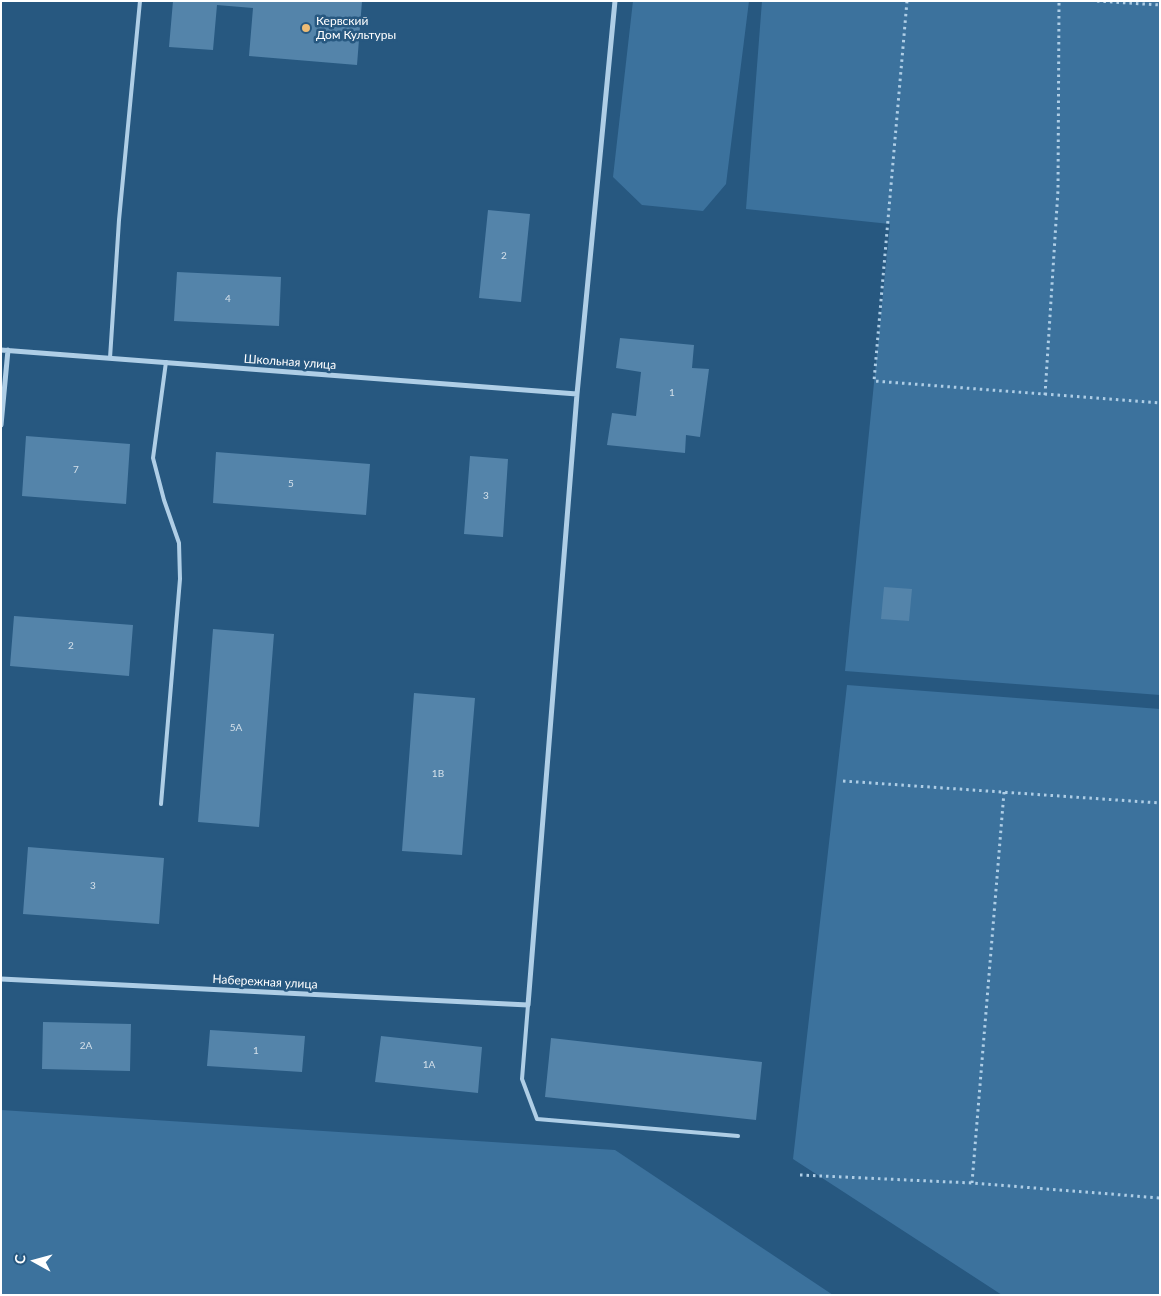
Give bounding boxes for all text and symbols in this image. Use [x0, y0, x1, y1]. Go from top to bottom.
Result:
place label: Кервский Дом Культуры [316, 14, 396, 42]
marker: Кервский Дом Культуры [300, 22, 312, 34]
house number: 2 [501, 250, 507, 262]
house number: 4 [225, 293, 231, 305]
street label: Школьная улица [243, 352, 337, 372]
house number: 1 [669, 387, 675, 399]
house number: 7 [73, 464, 79, 476]
house number: 5 [288, 478, 294, 490]
house number: 3 [483, 490, 489, 502]
house number: 2 [68, 640, 74, 652]
house number: 5А [230, 722, 242, 734]
house number: 1В [432, 768, 444, 780]
house number: 3 [90, 880, 96, 892]
street label: Набережная улица [212, 972, 318, 992]
house number: 2А [80, 1040, 92, 1052]
house number: 1 [253, 1045, 259, 1057]
house number: 1А [423, 1059, 435, 1071]
north arrow [10, 1236, 60, 1286]
text: С [11, 1253, 29, 1265]

